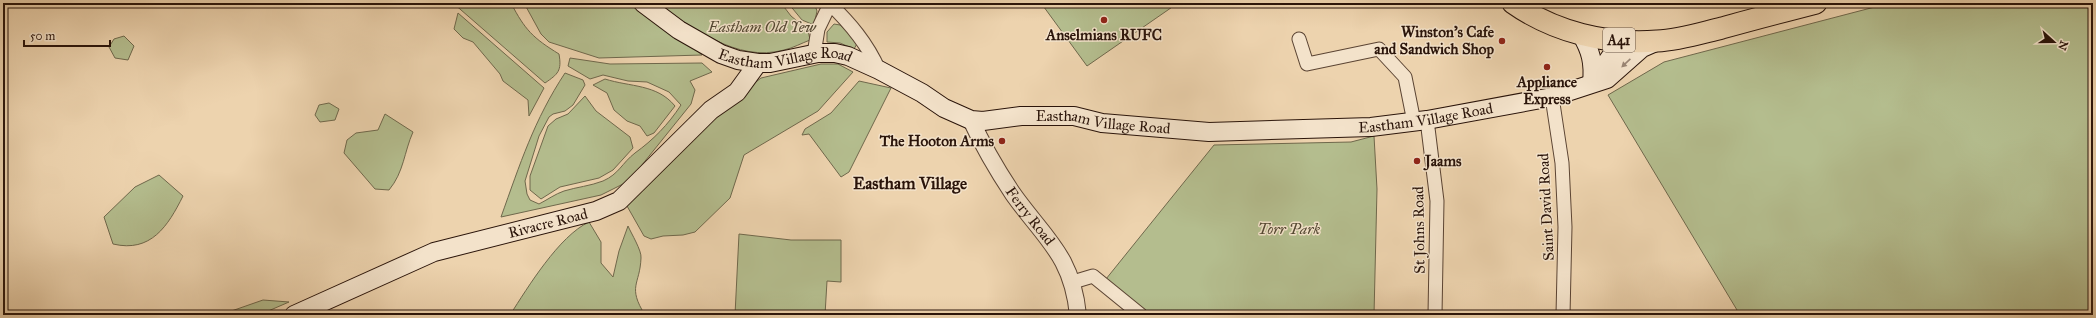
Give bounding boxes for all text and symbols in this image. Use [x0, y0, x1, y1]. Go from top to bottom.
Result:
marker: Anselmians RUFC [1099, 15, 1109, 25]
park label: Eastham Old Yew [707, 18, 817, 36]
scale bar [24, 22, 110, 48]
north arrow [2034, 22, 2074, 62]
place label: Winston's Cafe and Sandwich Shop [1374, 23, 1495, 59]
place label: Anselmians RUFC [1045, 26, 1162, 44]
road number: A41 [1603, 28, 1635, 52]
text: 50 m [30, 29, 55, 43]
marker: Winston's Cafe and Sandwich Shop [1497, 36, 1507, 46]
text: N [2055, 39, 2071, 53]
street label: Eastham Village Road [716, 44, 856, 72]
one-way arrow [1621, 59, 1632, 68]
marker: Appliance Express [1542, 62, 1552, 72]
place label: Appliance Express [1516, 73, 1578, 109]
street label: Eastham Village Road [1358, 99, 1495, 136]
street label: Eastham Village Road [1036, 107, 1172, 138]
place label: The Hooton Arms [879, 132, 995, 150]
marker: The Hooton Arms [997, 136, 1007, 146]
place label: Jaams [1423, 152, 1462, 171]
street label: Saint David Road [1534, 152, 1558, 261]
marker: Jaams [1412, 156, 1422, 166]
district label: Eastham Village [853, 173, 967, 194]
street label: Ferry Road [1002, 183, 1059, 249]
street label: St Johns Road [1409, 186, 1430, 274]
street label: Rivacre Road [506, 204, 590, 242]
park label: Torr Park [1258, 220, 1321, 238]

